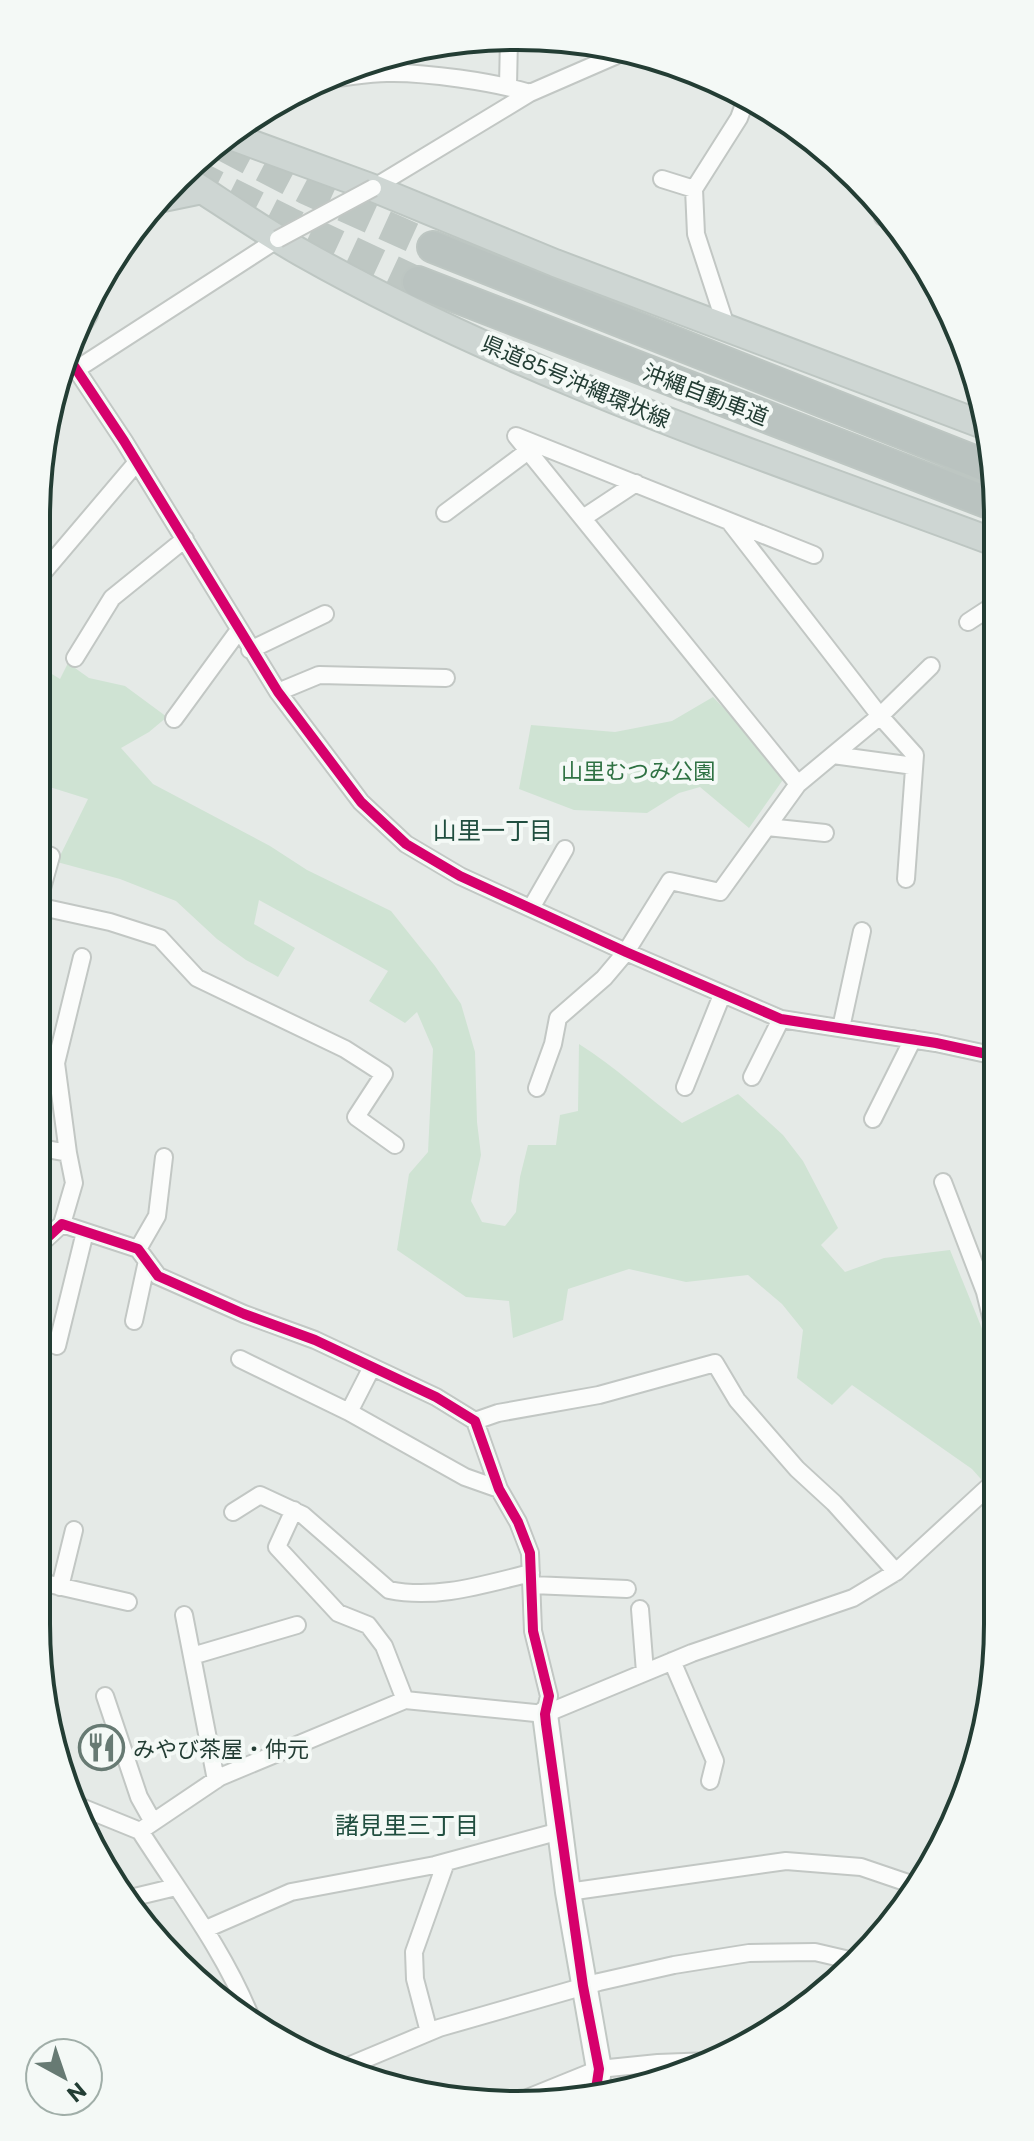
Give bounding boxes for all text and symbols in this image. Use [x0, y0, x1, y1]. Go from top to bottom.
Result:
street label: 県道85号沖縄環状線 [478, 329, 674, 433]
street label: 沖縄自動車道 [640, 358, 772, 430]
park label: 山里むつみ公園 [561, 757, 715, 784]
district label: 山里一丁目 [433, 815, 553, 844]
restaurant icon: みやび茶屋・仲元 [78, 1724, 126, 1772]
place label: みやび茶屋・仲元 [133, 1735, 309, 1762]
district label: 諸見里三丁目 [335, 1810, 479, 1839]
north arrow [24, 2037, 104, 2117]
text: N [62, 2077, 92, 2108]

